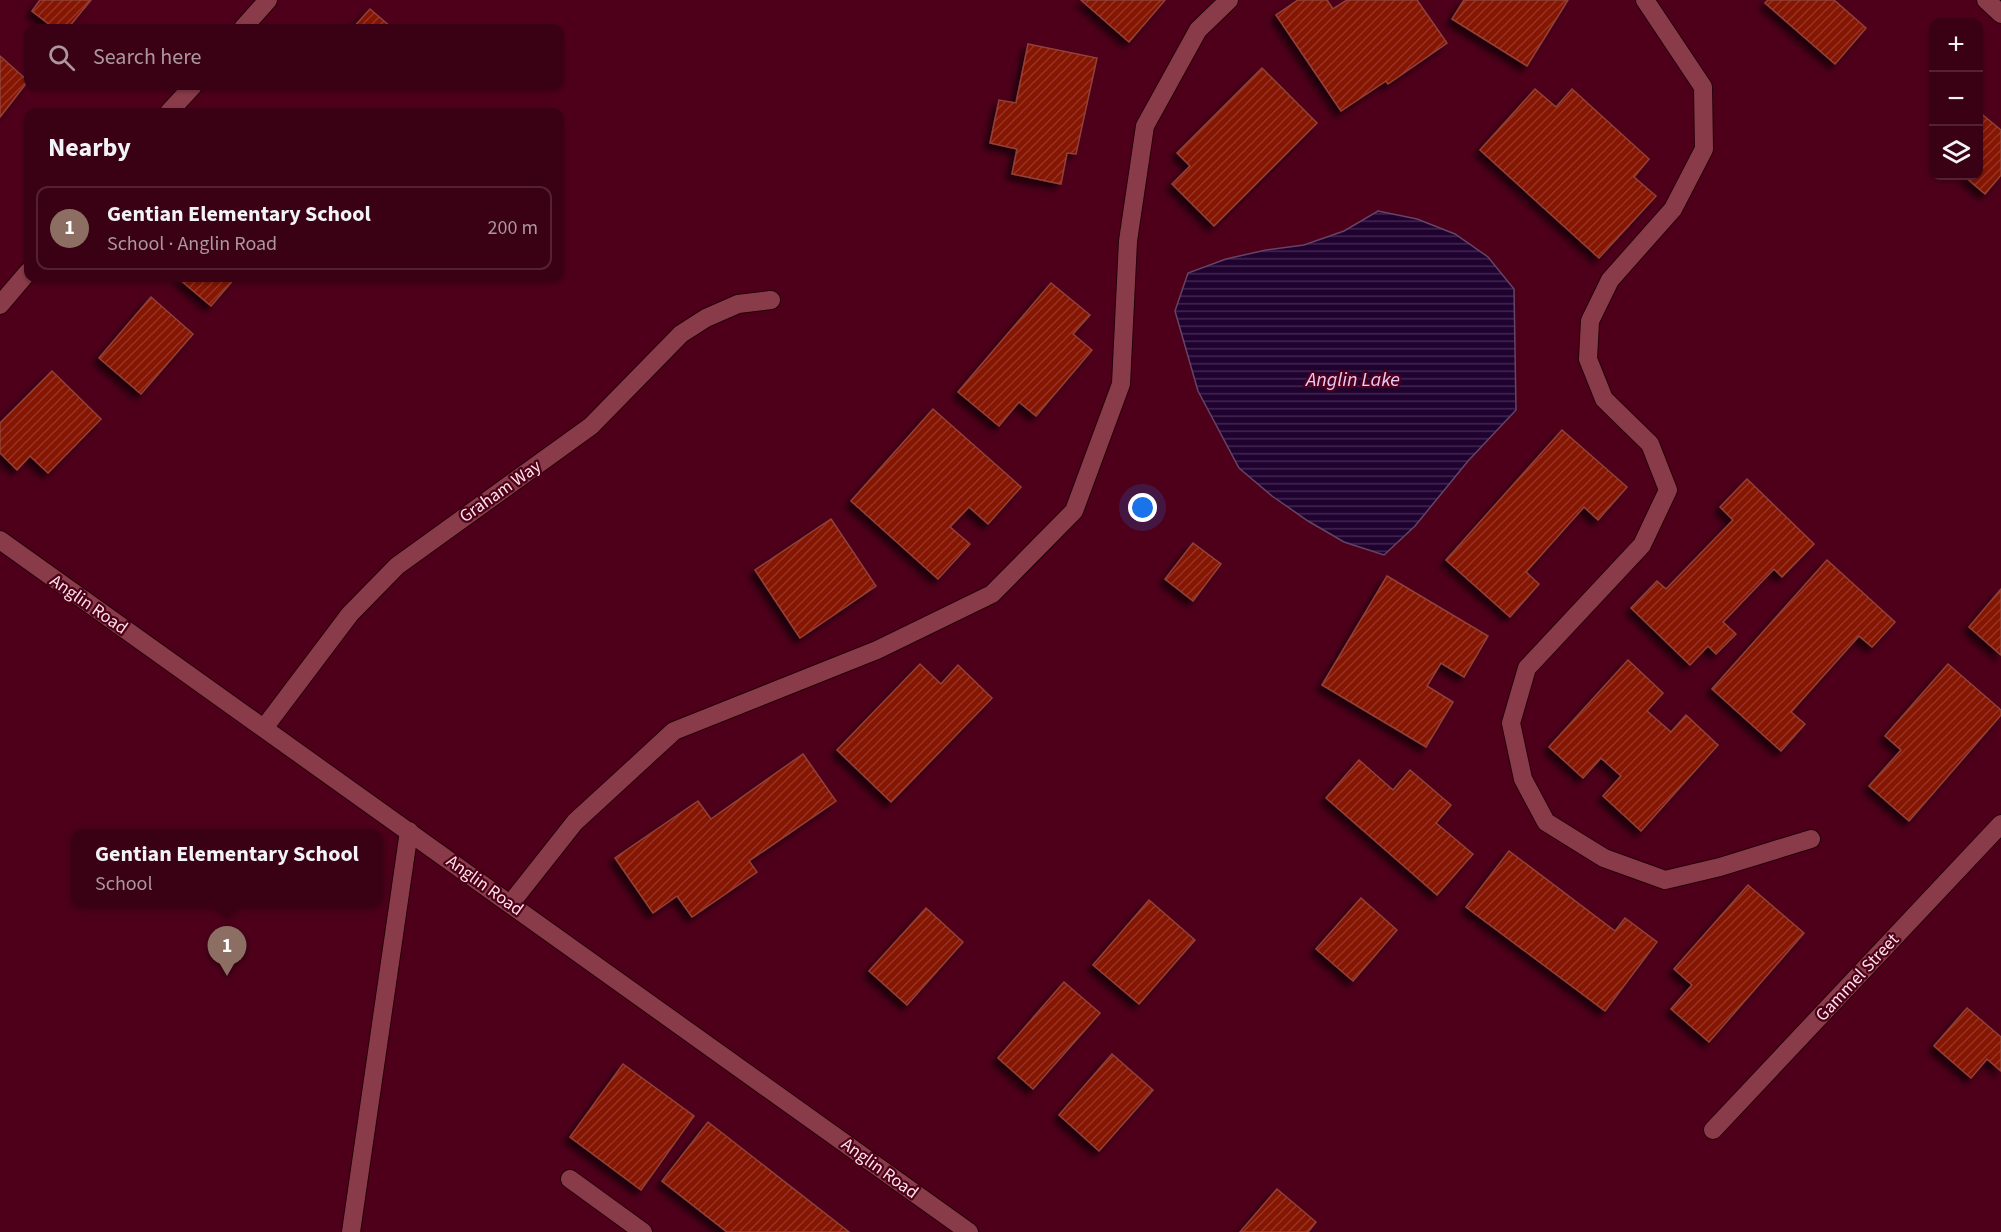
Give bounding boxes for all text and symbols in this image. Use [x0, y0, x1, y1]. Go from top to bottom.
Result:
map controls [1929, 18, 1983, 180]
button: + [1929, 18, 1983, 72]
search box [24, 24, 564, 90]
icon: search [45, 41, 78, 74]
text: Search here [93, 41, 201, 73]
button: − [1929, 72, 1983, 126]
button: layers [1929, 126, 1983, 180]
text: Nearby [48, 129, 131, 166]
text: Gentian Elementary School [107, 198, 371, 230]
text: 1 [64, 214, 75, 242]
text: 200 m [488, 214, 538, 242]
text: School · Anglin Road [107, 230, 277, 258]
water label: Anglin Lake [1304, 366, 1400, 394]
street label: Graham Way [454, 454, 547, 529]
your location [1128, 493, 1157, 522]
street label: Anglin Road [45, 568, 133, 640]
popup [71, 829, 383, 907]
text: Gentian Elementary School [95, 838, 359, 870]
street label: Anglin Road [441, 849, 528, 922]
text: School [95, 870, 153, 898]
pin: 1 [208, 926, 246, 976]
street label: Gammel Street [1810, 928, 1905, 1027]
street label: Anglin Road [836, 1132, 923, 1205]

